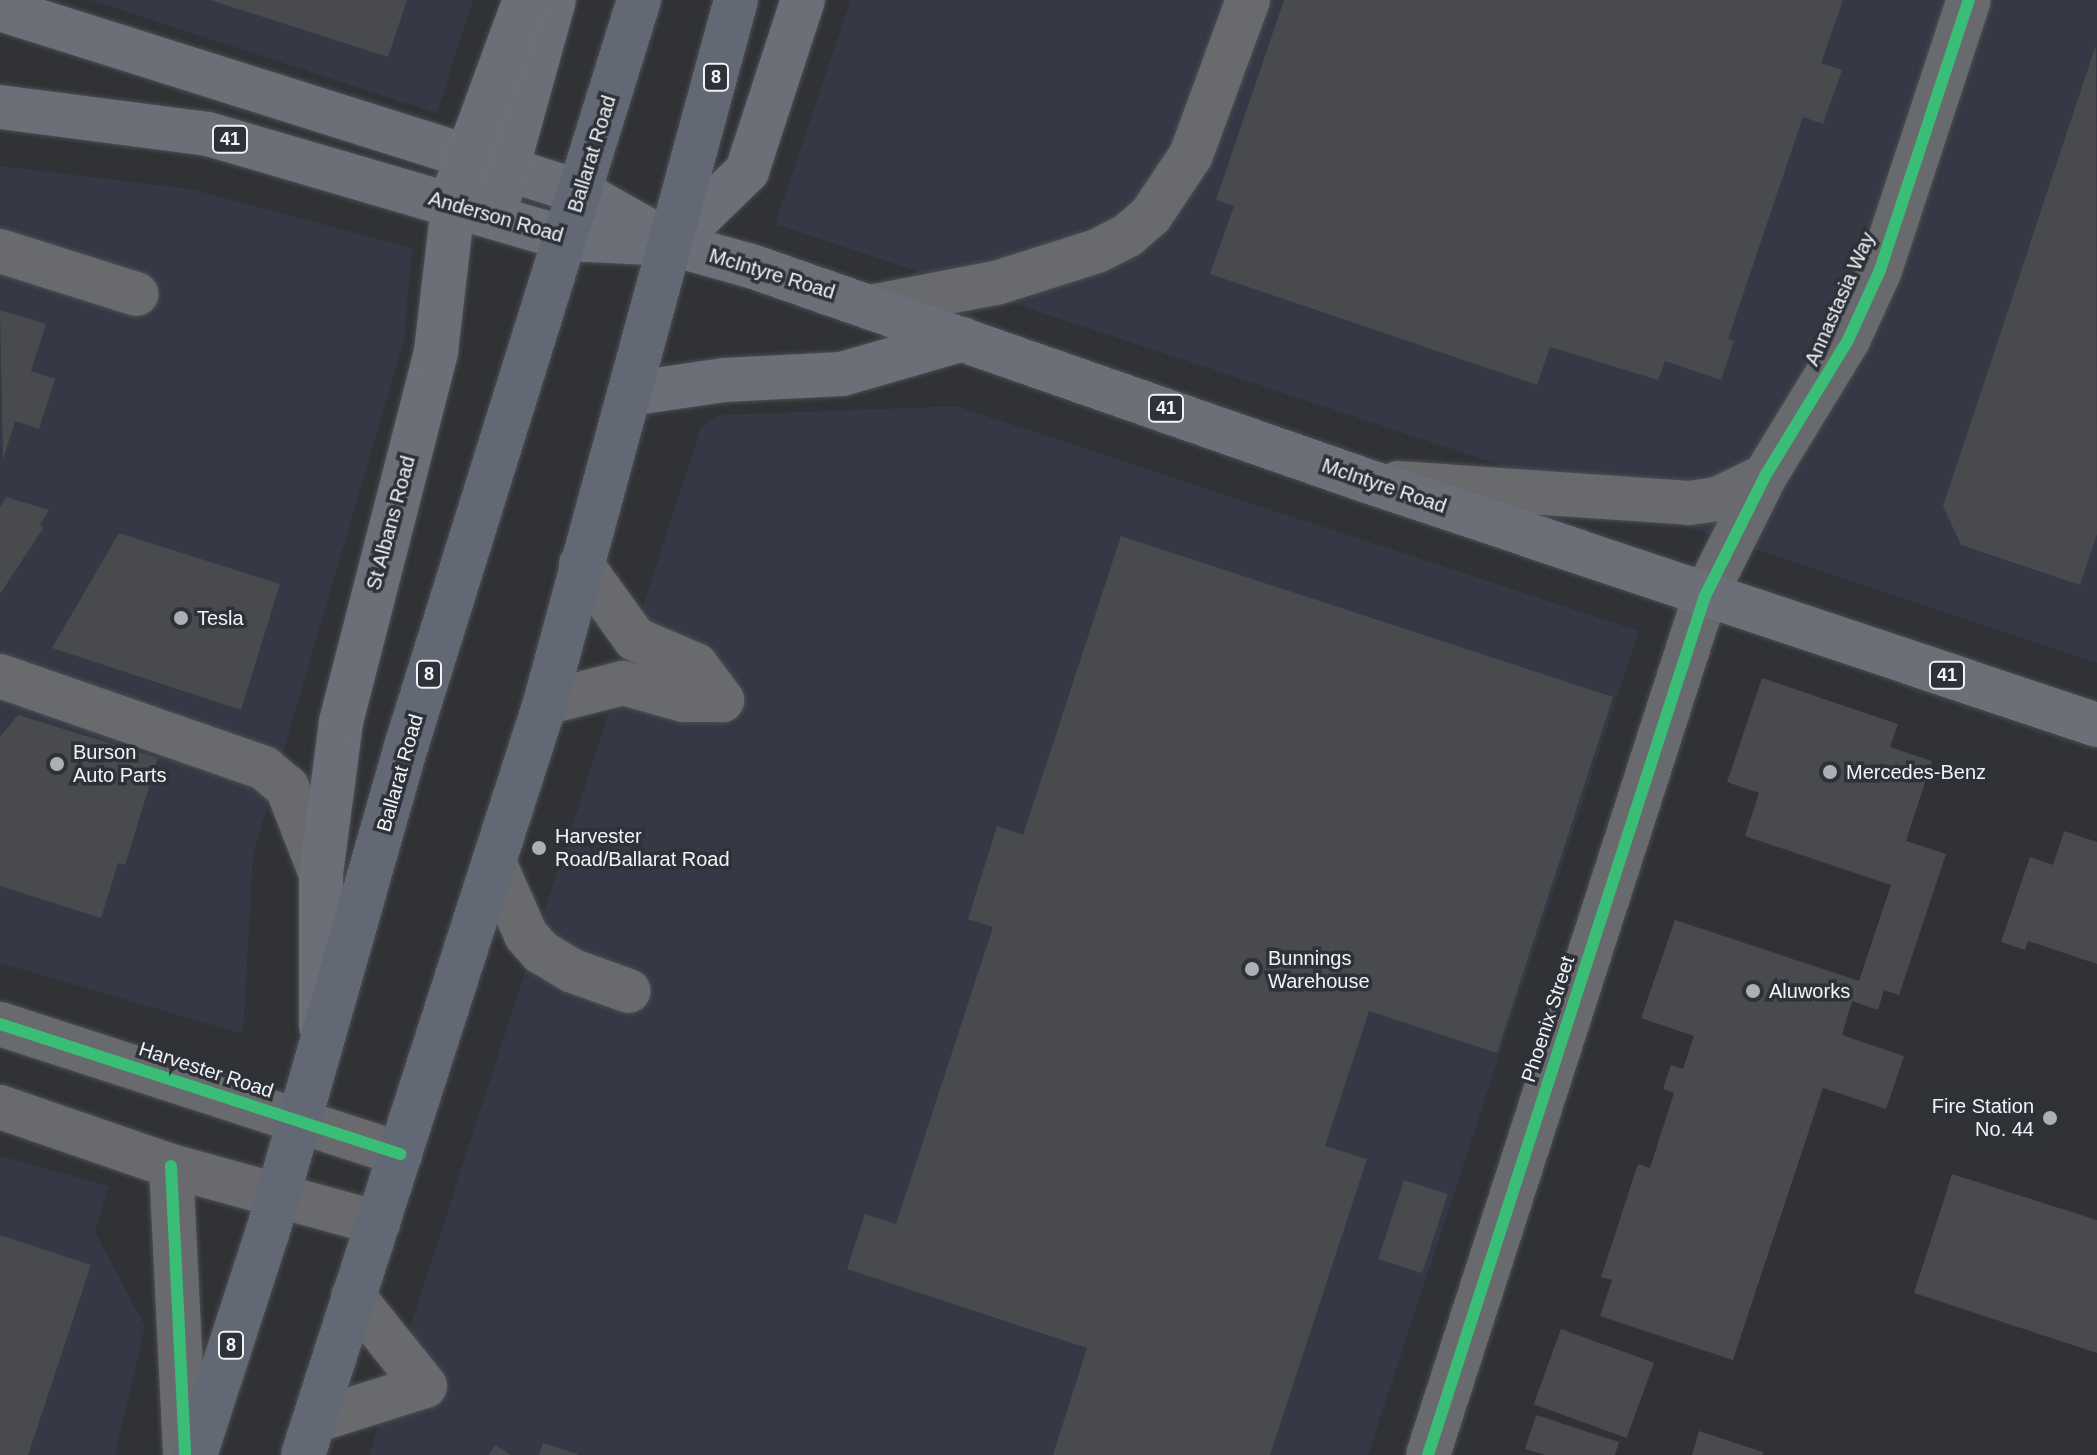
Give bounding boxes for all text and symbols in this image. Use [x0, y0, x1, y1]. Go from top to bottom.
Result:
road number: 8 [702, 63, 730, 91]
street label: Ballarat Road [563, 93, 621, 215]
road number: 41 [210, 125, 250, 153]
street label: Anderson Road [426, 186, 566, 248]
street label: Annastasia Way [1800, 228, 1880, 370]
street label: McIntyre Road [706, 244, 838, 304]
road number: 41 [1146, 394, 1186, 422]
street label: St Albans Road [361, 453, 421, 593]
street label: McIntyre Road [1319, 453, 1449, 519]
place label: Tesla [197, 606, 244, 630]
marker: Tesla [172, 609, 190, 627]
road number: 8 [415, 660, 443, 688]
road number: 41 [1927, 661, 1967, 689]
street label: Ballarat Road [372, 711, 428, 835]
place label: Burson Auto Parts [73, 740, 166, 787]
marker: Burson Auto Parts [48, 755, 66, 773]
place label: Mercedes-Benz [1846, 760, 1986, 784]
marker: Mercedes-Benz [1821, 763, 1839, 781]
place label: Harvester Road/Ballarat Road [555, 824, 730, 871]
marker: Harvester Road/Ballarat Road [530, 839, 548, 857]
place label: Bunnings Warehouse [1268, 946, 1370, 993]
street label: Phoenix Street [1516, 953, 1580, 1085]
marker: Bunnings Warehouse [1243, 960, 1261, 978]
place label: Aluworks [1769, 979, 1850, 1003]
marker: Aluworks [1744, 982, 1762, 1000]
street label: Harvester Road [136, 1037, 276, 1103]
place label: Fire Station No. 44 [1932, 1094, 2034, 1141]
marker: Fire Station No. 44 [2041, 1109, 2059, 1127]
road number: 8 [217, 1331, 245, 1359]

